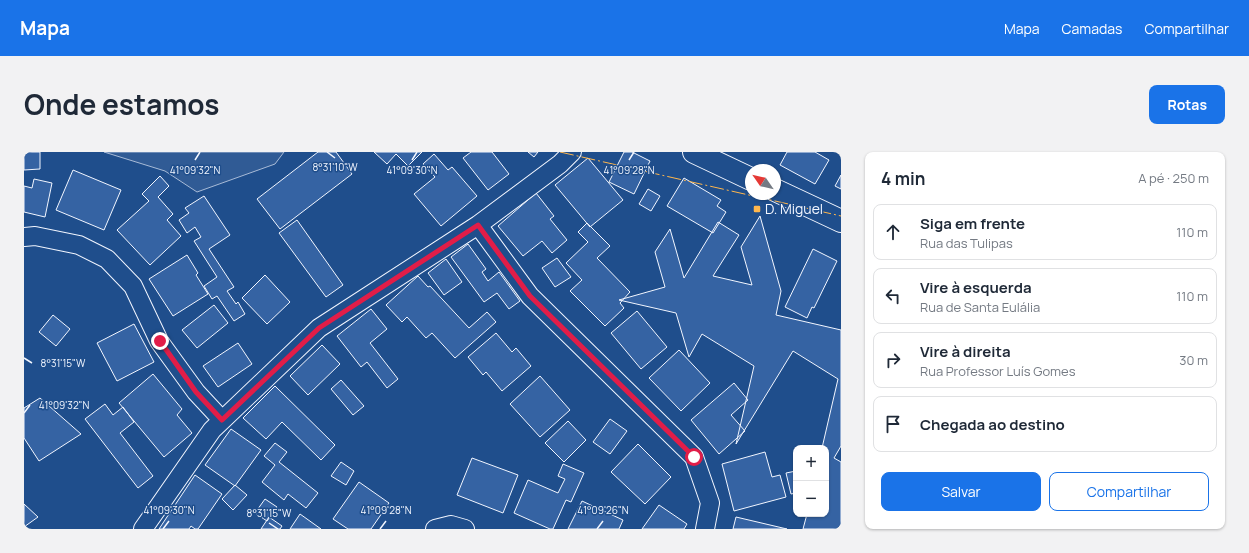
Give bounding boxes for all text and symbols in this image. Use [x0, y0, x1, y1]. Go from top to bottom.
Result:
text: Mapa [20, 15, 70, 41]
text: Mapa [1004, 19, 1040, 38]
text: Camadas [1062, 19, 1122, 38]
text: Compartilhar [1144, 19, 1229, 38]
text: Onde estamos [24, 85, 219, 123]
button: Rotas [1149, 85, 1225, 124]
text: 8°31'10"W [312, 160, 358, 174]
text: 41°09'32"N [170, 163, 221, 177]
text: 41°09'30"N [386, 163, 438, 177]
text: 41°09'28"N [603, 163, 655, 177]
north arrow [745, 164, 781, 200]
text: 4 min [881, 167, 925, 190]
text: A pé · 250 m [1138, 169, 1209, 187]
place label: D. Miguel [765, 199, 823, 218]
marker: D. Miguel [752, 204, 762, 214]
text: Siga em frente [920, 213, 1025, 234]
icon: ahead [882, 221, 904, 243]
text: 110 m [1176, 223, 1208, 241]
text: Rua das Tulipas [920, 234, 1013, 252]
text: Vire à esquerda [920, 277, 1032, 298]
icon: left [882, 285, 904, 307]
text: 110 m [1176, 287, 1208, 305]
text: Rua de Santa Eulália [920, 298, 1040, 316]
route end [151, 332, 169, 350]
text: Vire à direita [920, 341, 1011, 362]
icon: right [882, 349, 904, 371]
text: 30 m [1179, 351, 1208, 369]
text: 8°31'15"W [41, 356, 86, 370]
text: Rua Professor Luís Gomes [920, 362, 1076, 380]
text: 41°09'32"N [39, 398, 90, 412]
icon: arrive [882, 413, 904, 435]
text: Chegada ao destino [920, 414, 1065, 435]
map controls [793, 445, 829, 517]
button: + [793, 445, 829, 481]
route start [685, 448, 703, 466]
button: Salvar [881, 472, 1041, 511]
button: Compartilhar [1049, 472, 1209, 511]
button: − [793, 481, 829, 517]
text: 41°09'30"N [143, 503, 195, 517]
text: 41°09'28"N [360, 503, 412, 517]
text: 41°09'26"N [577, 503, 629, 517]
text: 8°31'15"W [247, 506, 292, 520]

